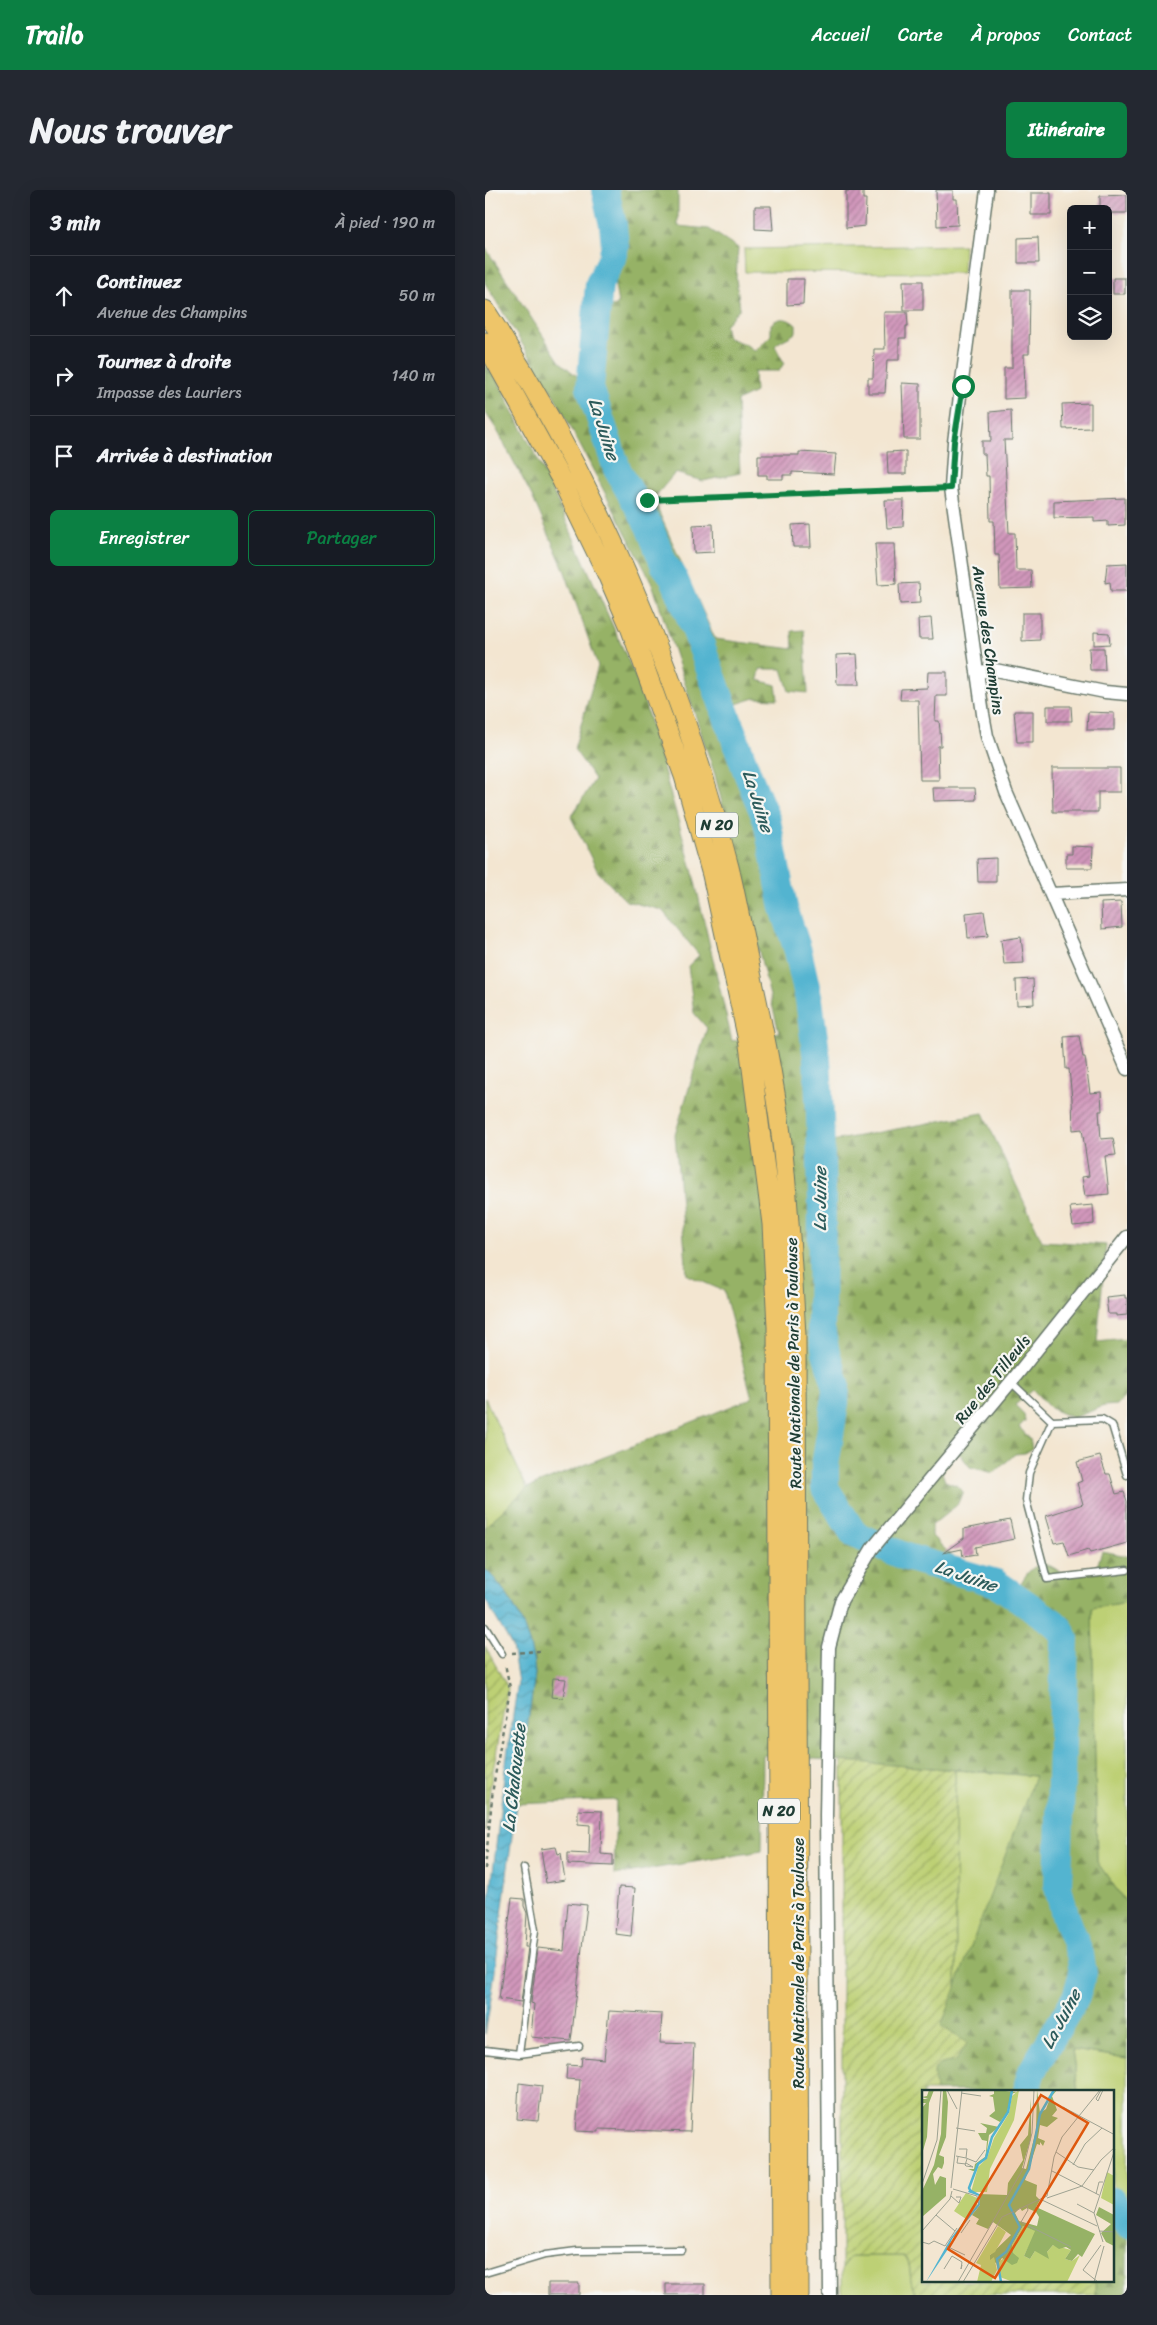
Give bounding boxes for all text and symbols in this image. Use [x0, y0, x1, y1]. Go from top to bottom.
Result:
text: Trailo [25, 14, 83, 56]
text: Accueil [811, 19, 870, 51]
text: Carte [898, 19, 943, 51]
text: À propos [971, 19, 1040, 51]
text: Contact [1068, 19, 1132, 51]
text: Nous trouver [30, 99, 230, 161]
button: Itinéraire [1006, 102, 1127, 158]
text: 3 min [50, 204, 100, 242]
map controls [1067, 205, 1112, 340]
button: + [1067, 205, 1112, 250]
text: À pied · 190 m [335, 208, 435, 237]
button: − [1067, 250, 1112, 295]
text: Continuez [97, 265, 182, 298]
text: 50 m [399, 281, 435, 310]
icon: ahead [50, 282, 78, 310]
button: layers [1067, 295, 1112, 340]
text: Avenue des Champins [97, 298, 247, 327]
text: Tournez à droite [97, 345, 231, 378]
text: 140 m [392, 361, 435, 390]
icon: right [50, 362, 78, 390]
route start [952, 375, 975, 398]
text: Impasse des Lauriers [97, 378, 242, 407]
water label: La Juine [579, 394, 630, 466]
text: Arrivée à destination [97, 439, 272, 472]
icon: arrive [50, 442, 78, 470]
route end [636, 489, 659, 512]
button: Enregistrer [50, 510, 238, 566]
button: Partager [248, 510, 435, 566]
street label: Avenue des Champins [964, 563, 1013, 717]
water label: La Juine [733, 766, 784, 838]
road number: N 20 [696, 812, 738, 838]
water label: La Juine [804, 1165, 836, 1231]
street label: Route Nationale de Paris à Toulouse [777, 1237, 810, 1489]
street label: Rue des Tilleuls [947, 1328, 1038, 1431]
water label: La Juine [931, 1550, 1003, 1602]
water label: La Chalouette [492, 1720, 536, 1833]
road number: N 20 [758, 1798, 800, 1824]
street label: Route Nationale de Paris à Toulouse [784, 1837, 813, 2089]
water label: La Juine [1032, 1982, 1091, 2055]
inset map [922, 2090, 1115, 2282]

